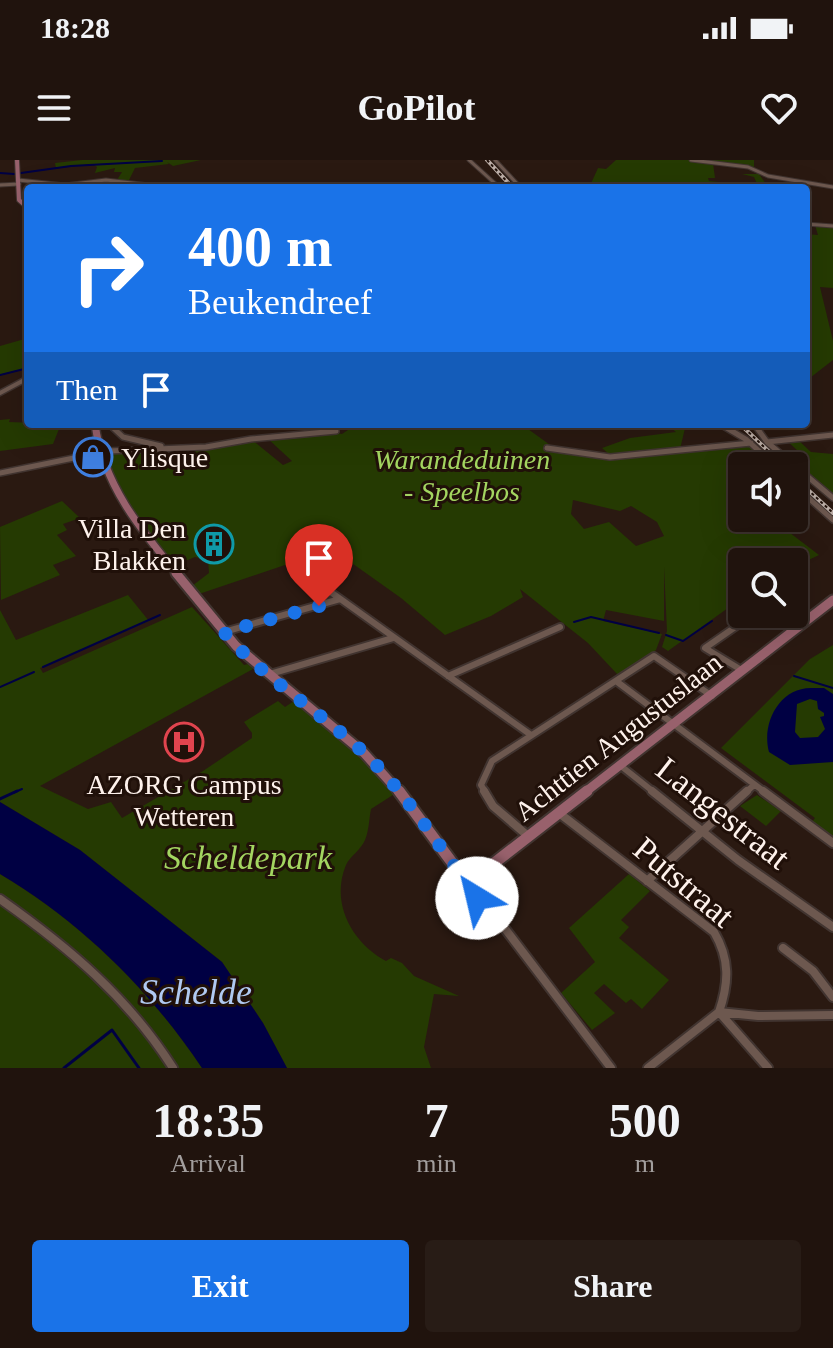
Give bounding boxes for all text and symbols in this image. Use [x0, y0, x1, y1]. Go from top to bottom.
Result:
text: 18:28 [40, 11, 110, 44]
icon: menu [32, 86, 76, 130]
icon: heart [757, 86, 801, 130]
text: GoPilot [358, 88, 475, 128]
icon: right [56, 216, 160, 320]
text: 400 m [188, 216, 333, 278]
text: Beukendreef [188, 282, 372, 322]
icon: arrive [134, 368, 178, 412]
text: Then [56, 373, 118, 406]
shop icon: Ylisque [72, 436, 114, 478]
place label: Ylisque [121, 442, 208, 473]
park label: Warandeduinen - Speelbos [374, 444, 550, 507]
map controls [728, 452, 808, 628]
button: sound [728, 452, 808, 532]
place label: Villa Den Blakken [78, 513, 186, 576]
building icon: Villa Den Blakken [193, 523, 235, 565]
pin [285, 524, 353, 606]
icon: arrive [297, 536, 341, 580]
button: search [728, 548, 808, 628]
street label: Achttien Augustuslaan [508, 647, 728, 827]
hospital icon: AZORG Campus Wetteren [163, 721, 205, 763]
street label: Langestraat [649, 750, 797, 877]
place label: AZORG Campus Wetteren [86, 769, 282, 832]
street label: Putstraat [627, 830, 742, 935]
park label: Scheldepark [164, 839, 333, 876]
position arrow [435, 856, 519, 940]
water label: Schelde [140, 972, 252, 1012]
text: 18:35 [152, 1094, 264, 1147]
text: 7 [424, 1094, 448, 1147]
text: 500 [609, 1094, 681, 1147]
text: Arrival [171, 1149, 246, 1178]
text: min [416, 1149, 457, 1178]
text: m [635, 1149, 655, 1178]
button: Exit [32, 1240, 409, 1332]
button: Share [425, 1240, 801, 1332]

